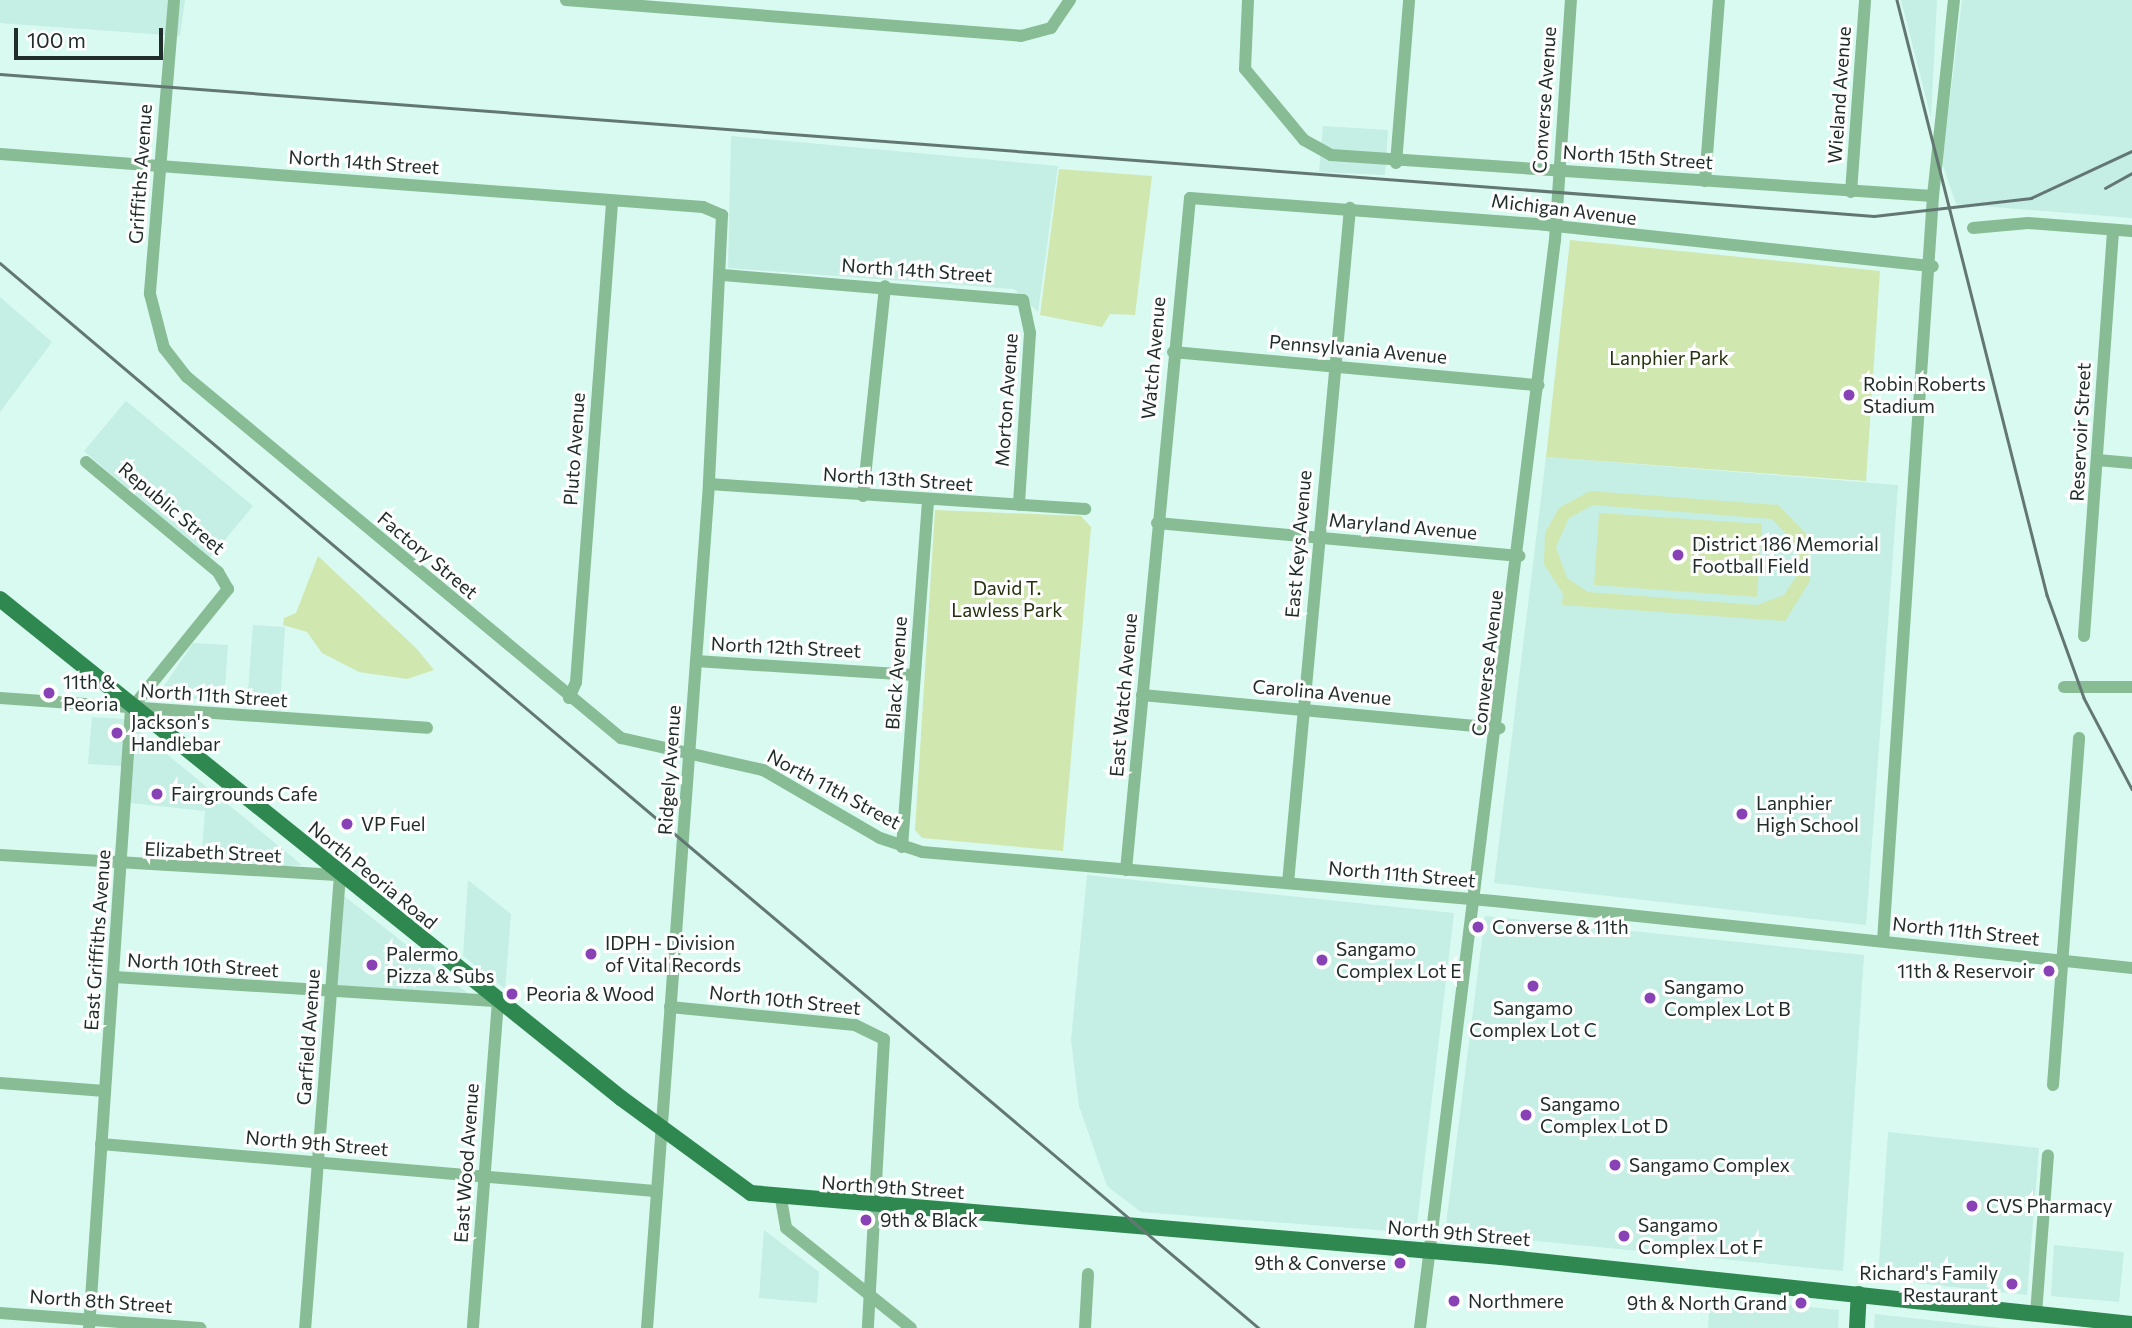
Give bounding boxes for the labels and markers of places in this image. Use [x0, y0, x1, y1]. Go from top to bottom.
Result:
place label: Robin Roberts Stadium [1863, 373, 1986, 417]
marker: Robin Roberts Stadium [1841, 387, 1857, 403]
place label: District 186 Memorial Football Field [1692, 533, 1879, 577]
marker: District 186 Memorial Football Field [1670, 547, 1686, 563]
place label: 11th & Peoria [63, 671, 118, 715]
marker: 11th & Peoria [41, 685, 57, 701]
place label: Jackson's Handlebar [131, 711, 221, 755]
marker: Jackson's Handlebar [109, 725, 125, 741]
place label: Fairgrounds Cafe [171, 783, 318, 805]
marker: Fairgrounds Cafe [149, 786, 165, 802]
place label: Lanphier High School [1756, 792, 1859, 836]
marker: Lanphier High School [1734, 806, 1750, 822]
place label: VP Fuel [361, 813, 426, 835]
marker: VP Fuel [339, 816, 355, 832]
place label: Converse & 11th [1492, 916, 1629, 938]
marker: Converse & 11th [1470, 919, 1486, 935]
place label: IDPH - Division of Vital Records [605, 932, 741, 976]
place label: Sangamo Complex Lot E [1336, 938, 1462, 982]
place label: Palermo Pizza & Subs [386, 943, 494, 987]
marker: IDPH - Division of Vital Records [583, 946, 599, 962]
marker: Sangamo Complex Lot E [1314, 952, 1330, 968]
marker: Palermo Pizza & Subs [364, 957, 380, 973]
place label: 11th & Reservoir [1897, 960, 2035, 982]
marker: 11th & Reservoir [2041, 963, 2057, 979]
place label: Sangamo Complex Lot B [1664, 976, 1791, 1020]
marker: Sangamo Complex Lot C [1525, 978, 1541, 994]
place label: Peoria & Wood [526, 983, 654, 1005]
marker: Peoria & Wood [504, 986, 520, 1002]
marker: Sangamo Complex Lot B [1642, 990, 1658, 1006]
place label: Sangamo Complex Lot C [1469, 997, 1597, 1041]
place label: Sangamo Complex Lot D [1540, 1093, 1668, 1137]
marker: Sangamo Complex Lot D [1518, 1107, 1534, 1123]
place label: Sangamo Complex [1629, 1154, 1790, 1176]
marker: Sangamo Complex [1607, 1157, 1623, 1173]
place label: CVS Pharmacy [1986, 1195, 2113, 1217]
marker: CVS Pharmacy [1964, 1198, 1980, 1214]
place label: 9th & Black [880, 1209, 978, 1231]
marker: 9th & Black [858, 1212, 874, 1228]
place label: Sangamo Complex Lot F [1638, 1214, 1763, 1258]
marker: Sangamo Complex Lot F [1616, 1228, 1632, 1244]
place label: 9th & Converse [1254, 1252, 1386, 1274]
marker: 9th & Converse [1392, 1255, 1408, 1271]
place label: Richard's Family Restaurant [1859, 1262, 1998, 1306]
marker: Richard's Family Restaurant [2004, 1276, 2020, 1292]
place label: Northmere [1468, 1290, 1564, 1312]
place label: 9th & North Grand [1627, 1292, 1787, 1314]
marker: Northmere [1446, 1293, 1462, 1309]
marker: 9th & North Grand [1793, 1295, 1809, 1311]

